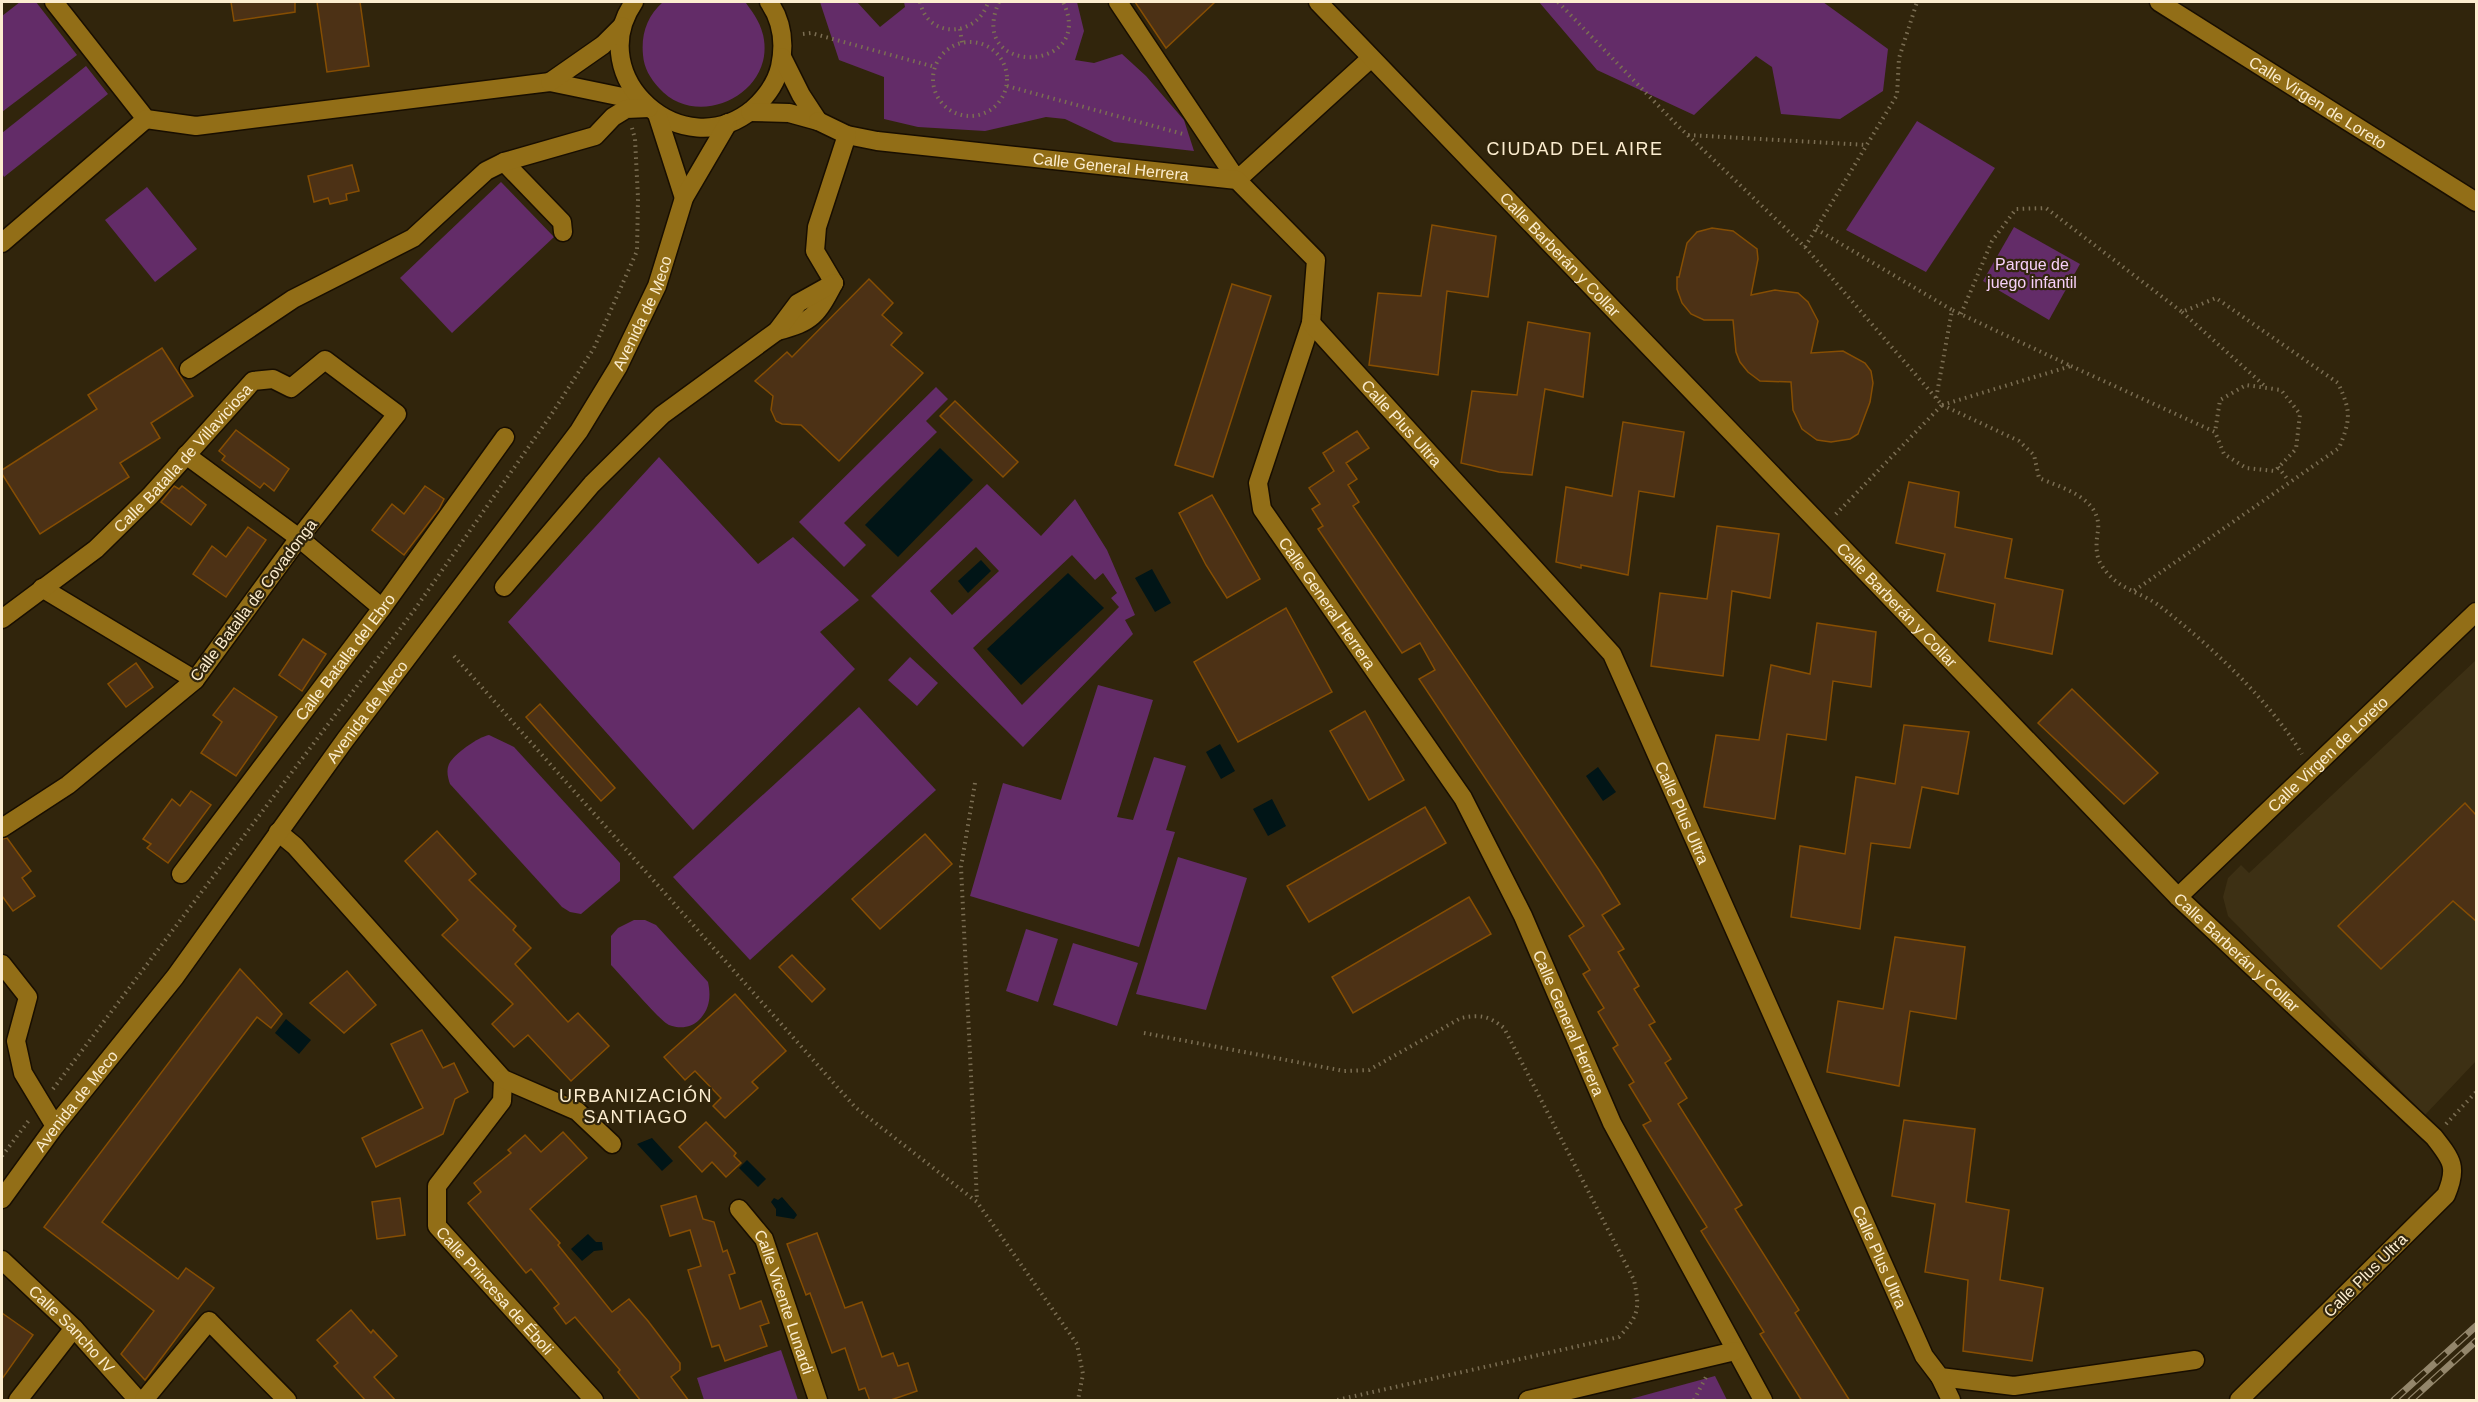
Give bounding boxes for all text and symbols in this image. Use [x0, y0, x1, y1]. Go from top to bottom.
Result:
street label: Calle Virgen de Loreto [2246, 53, 2390, 152]
district label: CIUDAD DEL AIRE [1487, 139, 1663, 159]
street label: Calle General Herrera [1032, 150, 1190, 184]
street label: Calle Barberán y Collar [1497, 189, 1624, 321]
street label: Avenida de Meco [610, 254, 675, 373]
park label: Parque de juego infantil [1986, 256, 2077, 291]
street label: Calle Plus Ultra [1358, 377, 1445, 470]
street label: Calle Batalla de Villaviciosa [110, 380, 255, 536]
street label: Calle Batalla de Covadonga [187, 516, 320, 685]
street label: Calle General Herrera [1275, 534, 1379, 673]
street label: Calle Barberán y Collar [1833, 540, 1961, 671]
street label: Calle Batalla del Ebro [292, 591, 398, 724]
street label: Avenida de Meco [323, 657, 411, 766]
street label: Calle Virgen de Loreto [2265, 693, 2391, 815]
street label: Calle Plus Ultra [1652, 759, 1712, 867]
street label: Calle Barberán y Collar [2170, 890, 2303, 1016]
street label: Calle General Herrera [1530, 948, 1607, 1098]
street label: Avenida de Meco [32, 1047, 121, 1155]
district label: URBANIZACIÓN SANTIAGO [559, 1085, 713, 1127]
street label: Calle Plus Ultra [1849, 1203, 1910, 1311]
street label: Calle Princesa de Éboli [433, 1223, 556, 1358]
street label: Calle Vicente Lunardi [751, 1226, 817, 1376]
street label: Calle Plus Ultra [2320, 1230, 2410, 1320]
street label: Calle Sancho IV [25, 1282, 118, 1376]

